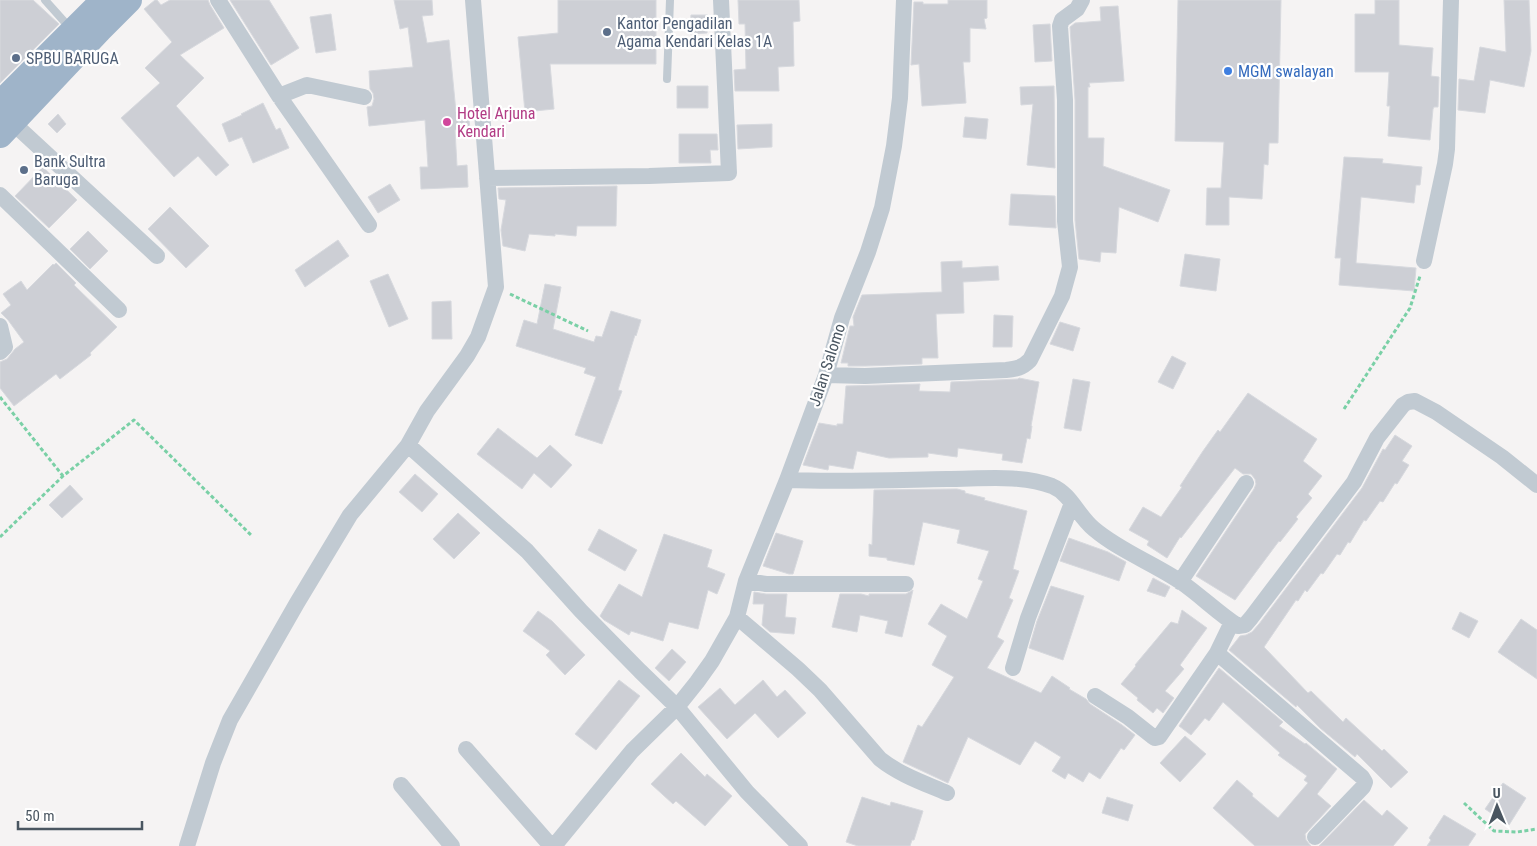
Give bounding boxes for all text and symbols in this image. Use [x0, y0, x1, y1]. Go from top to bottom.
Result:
place label: Kantor Pengadilan Agama Kendari Kelas 1A [617, 14, 772, 51]
marker: Kantor Pengadilan Agama Kendari Kelas 1A [601, 26, 613, 38]
place label: SPBU BARUGA [26, 49, 119, 68]
marker: SPBU BARUGA [10, 52, 22, 64]
place label: MGM swalayan [1238, 62, 1334, 81]
marker: MGM swalayan [1222, 65, 1234, 77]
place label: Hotel Arjuna Kendari [457, 104, 535, 141]
marker: Hotel Arjuna Kendari [441, 116, 453, 128]
place label: Bank Sultra Baruga [34, 152, 106, 189]
marker: Bank Sultra Baruga [18, 164, 30, 176]
street label: Jalan Salomo [805, 321, 849, 409]
north arrow [1472, 781, 1522, 831]
text: U [1493, 785, 1501, 801]
scale bar [18, 798, 141, 830]
text: 50 m [25, 807, 55, 825]

